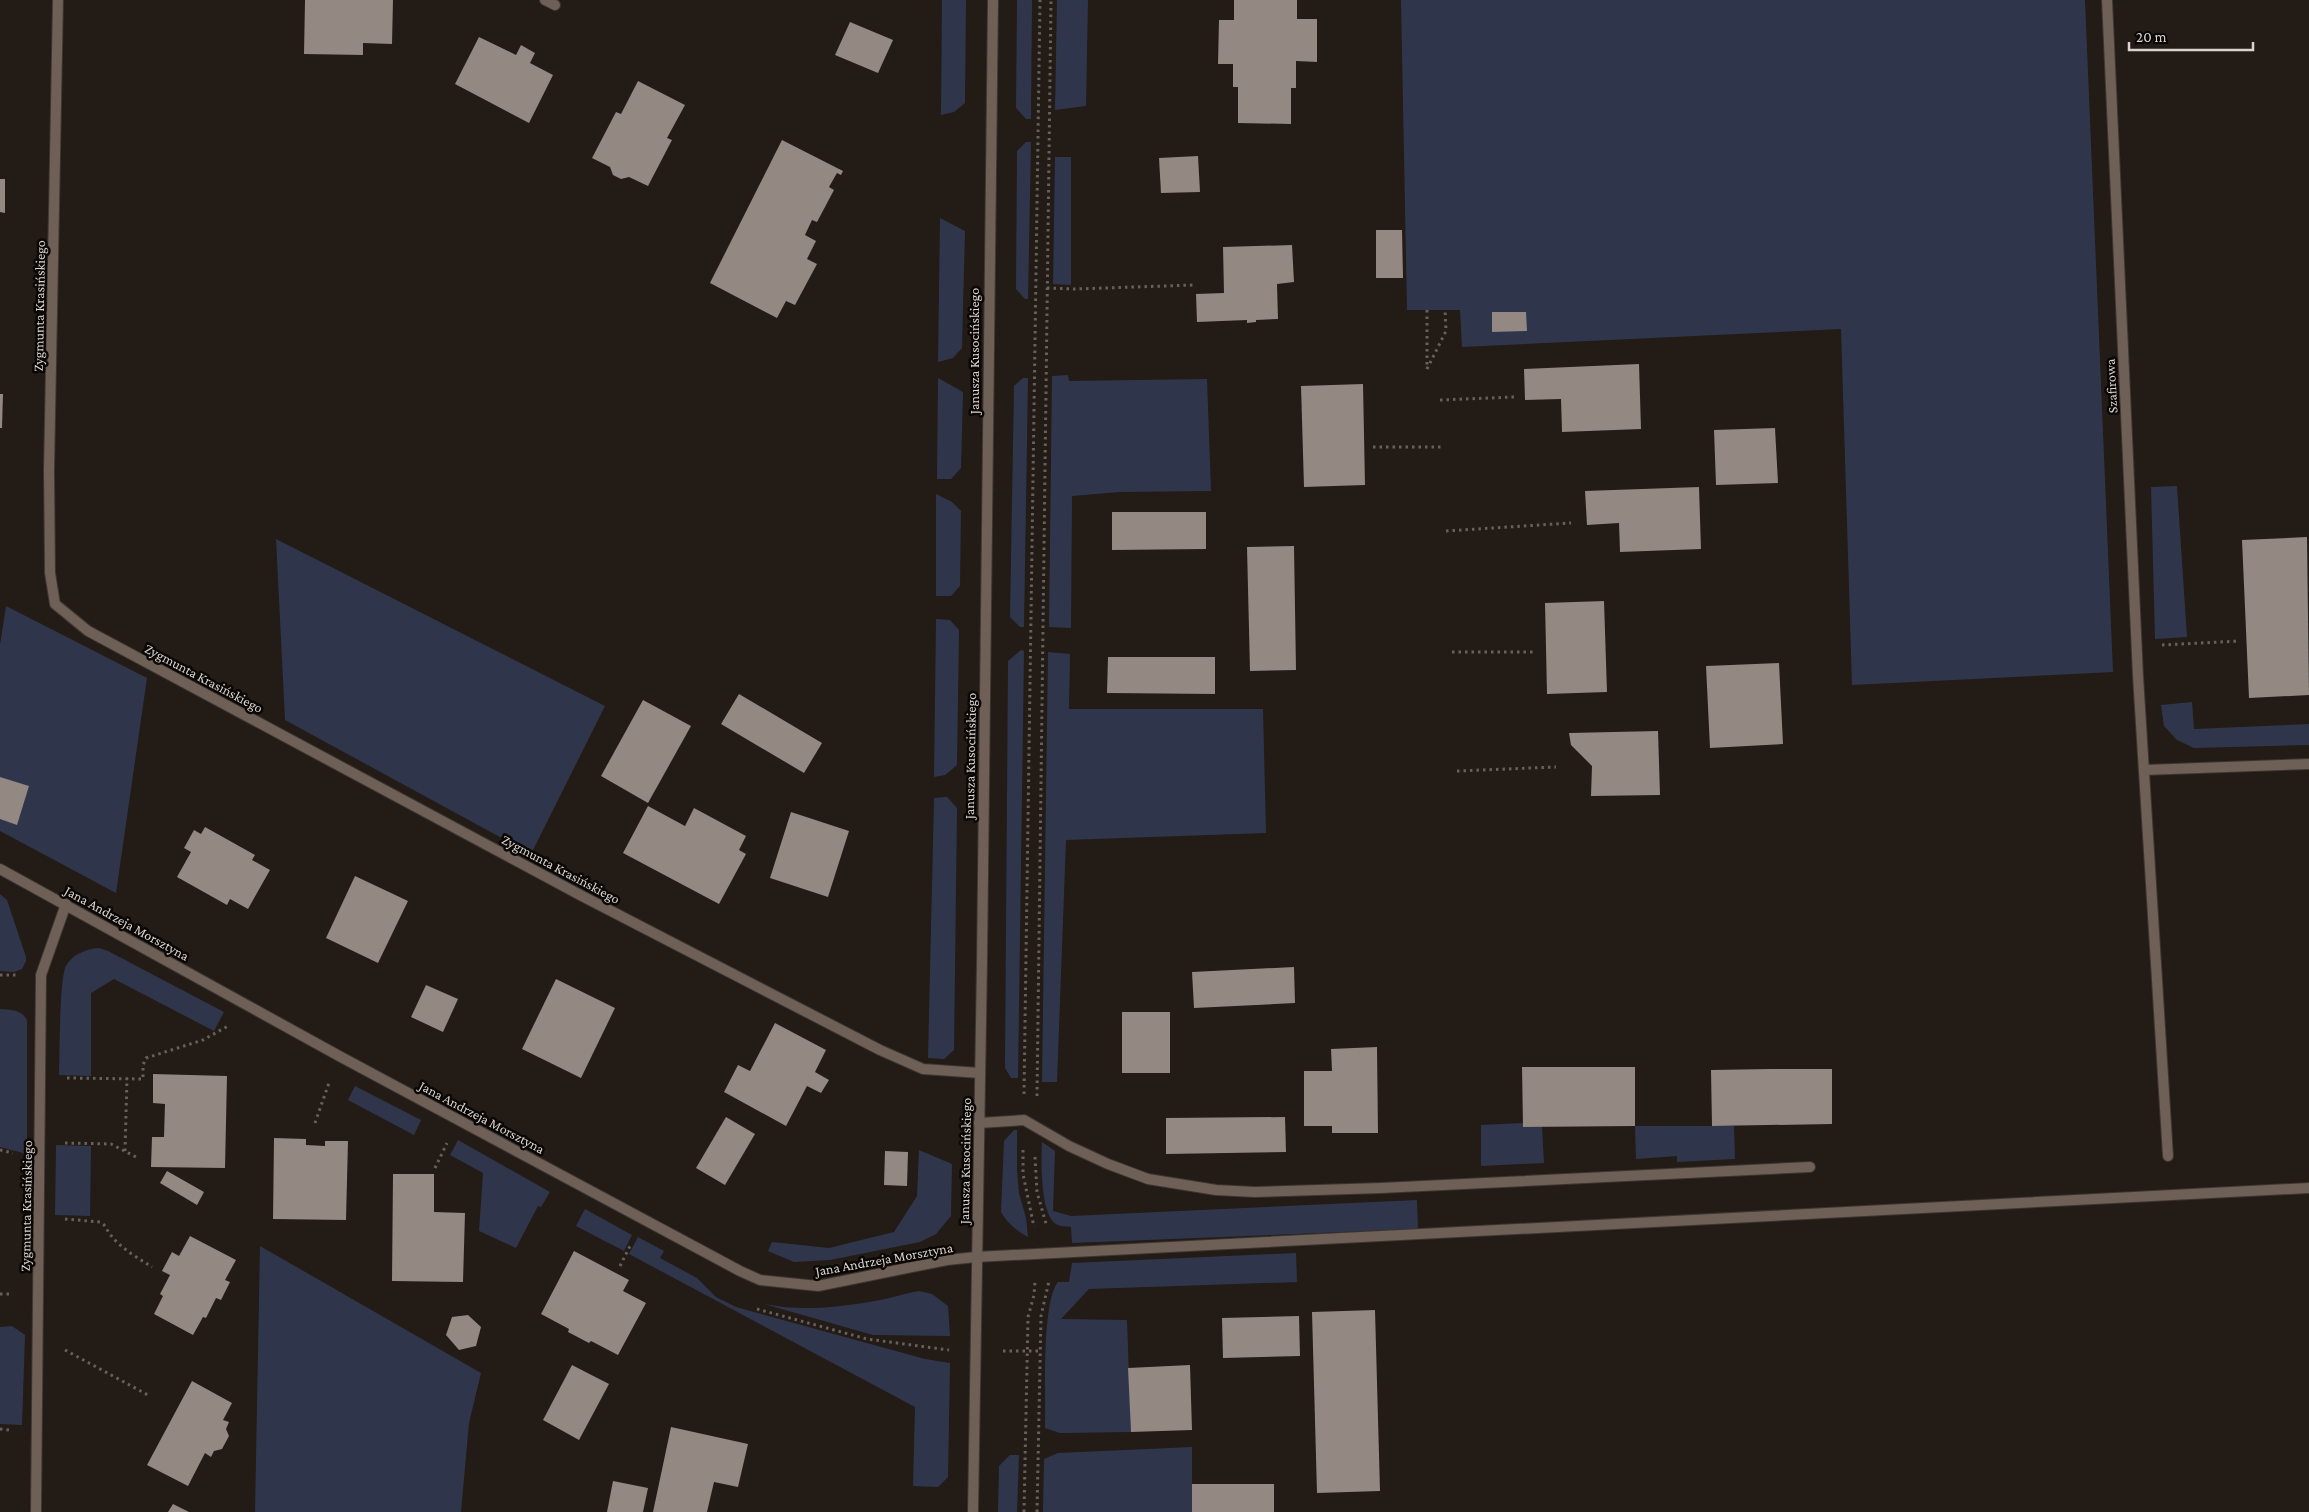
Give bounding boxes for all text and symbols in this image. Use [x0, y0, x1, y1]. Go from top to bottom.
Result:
scale bar [2129, 20, 2253, 52]
text: 20 m [2136, 29, 2167, 45]
street label: Zygmunta Krasińskiego [30, 240, 48, 372]
street label: Janusza Kusocińskiego [966, 288, 982, 416]
street label: Szafirowa [2102, 358, 2120, 414]
street label: Zygmunta Krasińskiego [142, 640, 266, 716]
street label: Janusza Kusocińskiego [961, 693, 979, 821]
street label: Zygmunta Krasińskiego [499, 831, 623, 907]
street label: Jana Andrzeja Morsztyna [60, 881, 192, 965]
street label: Jana Andrzeja Morsztyna [414, 1076, 548, 1158]
street label: Janusza Kusocińskiego [956, 1098, 974, 1226]
street label: Zygmunta Krasińskiego [17, 1140, 35, 1272]
street label: Jana Andrzeja Morsztyna [812, 1239, 955, 1280]

